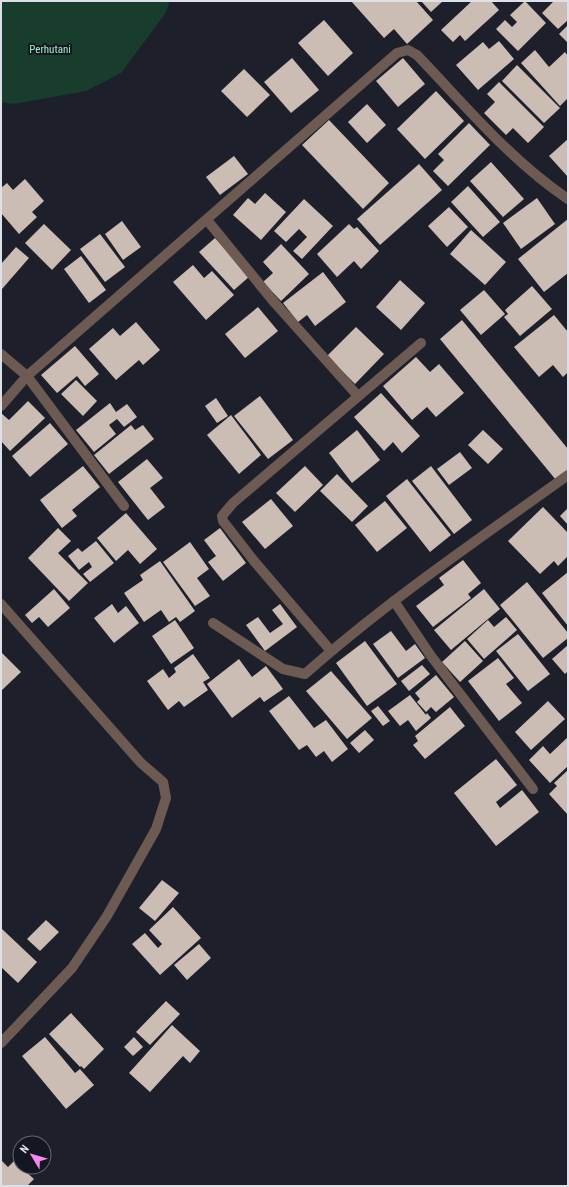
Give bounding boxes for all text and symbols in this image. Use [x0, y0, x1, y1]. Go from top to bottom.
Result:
park label: Perhutani [29, 43, 71, 56]
north arrow [12, 1135, 52, 1175]
text: N [17, 1142, 32, 1156]

